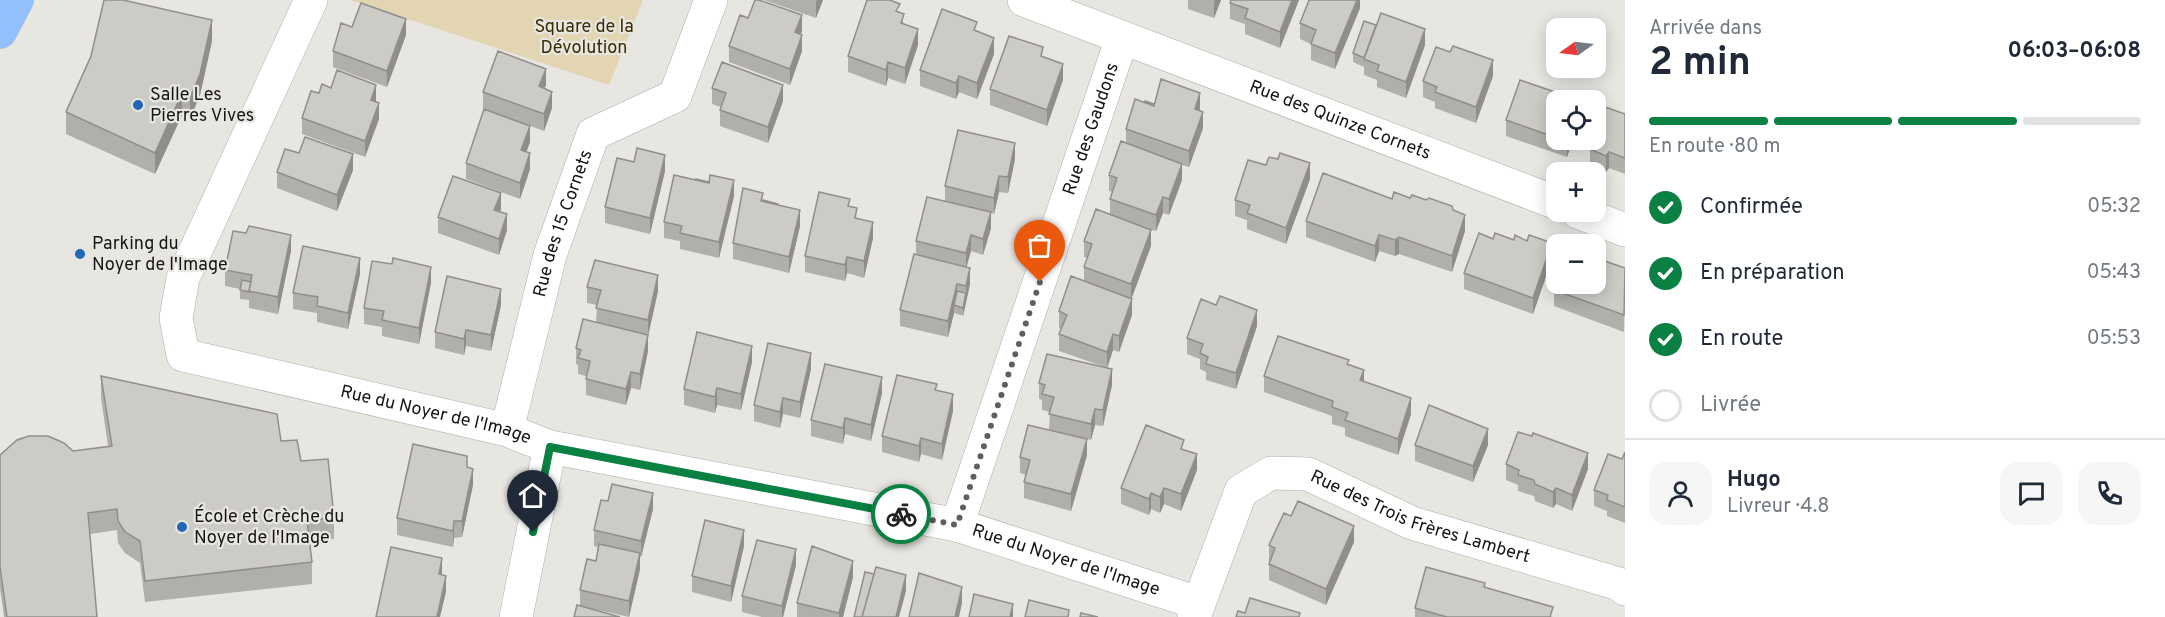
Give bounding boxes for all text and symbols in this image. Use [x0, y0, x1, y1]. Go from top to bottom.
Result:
park label: Square de la Dévolution [534, 16, 634, 60]
text: Arrivée dans [1649, 16, 1762, 42]
north arrow [1546, 18, 1606, 78]
map controls [1546, 18, 1606, 294]
text: 06:03–06:08 [2007, 38, 2141, 65]
text: 2 min [1649, 40, 1751, 89]
street label: Rue des Gaudons [1058, 60, 1124, 198]
street label: Rue des Quinze Cornets [1246, 75, 1434, 165]
place label: Salle Les Pierres Vives [150, 84, 254, 128]
button: locate [1546, 90, 1606, 150]
marker: Salle Les Pierres Vives [131, 98, 145, 112]
text: En route · 80 m [1649, 134, 1781, 160]
street label: Rue des 15 Cornets [529, 147, 598, 300]
button: + [1546, 162, 1606, 222]
icon: check [1649, 191, 1682, 224]
text: Confirmée [1700, 194, 1803, 221]
text: 05:32 [2087, 194, 2141, 220]
pin [1014, 220, 1065, 282]
icon: bag [1023, 229, 1056, 262]
place label: Parking du Noyer de l'Image [92, 233, 228, 277]
button: − [1546, 234, 1606, 294]
marker: Parking du Noyer de l'Image [73, 247, 87, 261]
icon: check [1649, 257, 1682, 290]
text: En préparation [1700, 260, 1845, 287]
text: 05:43 [2087, 260, 2141, 286]
icon: check [1649, 323, 1682, 356]
text: En route [1700, 326, 1783, 353]
text: 05:53 [2087, 326, 2141, 352]
street label: Rue du Noyer de l'Image [338, 380, 535, 450]
text: Livrée [1700, 392, 1761, 419]
button: person [1649, 462, 1712, 525]
button: chat [2000, 462, 2063, 525]
button: phone [2078, 462, 2141, 525]
street label: Rue des Trois Frères Lambert [1306, 465, 1533, 569]
text: Hugo [1727, 467, 1781, 494]
pin [507, 470, 558, 532]
icon: home [516, 479, 549, 512]
courier [871, 484, 931, 544]
text: Livreur · 4.8 [1727, 494, 1829, 520]
icon: bike [885, 498, 918, 531]
place label: École et Crèche du Noyer de l'Image [194, 504, 344, 550]
street label: Rue du Noyer de l'Image [969, 519, 1163, 601]
marker: École et Crèche du Noyer de l'Image [175, 520, 189, 534]

